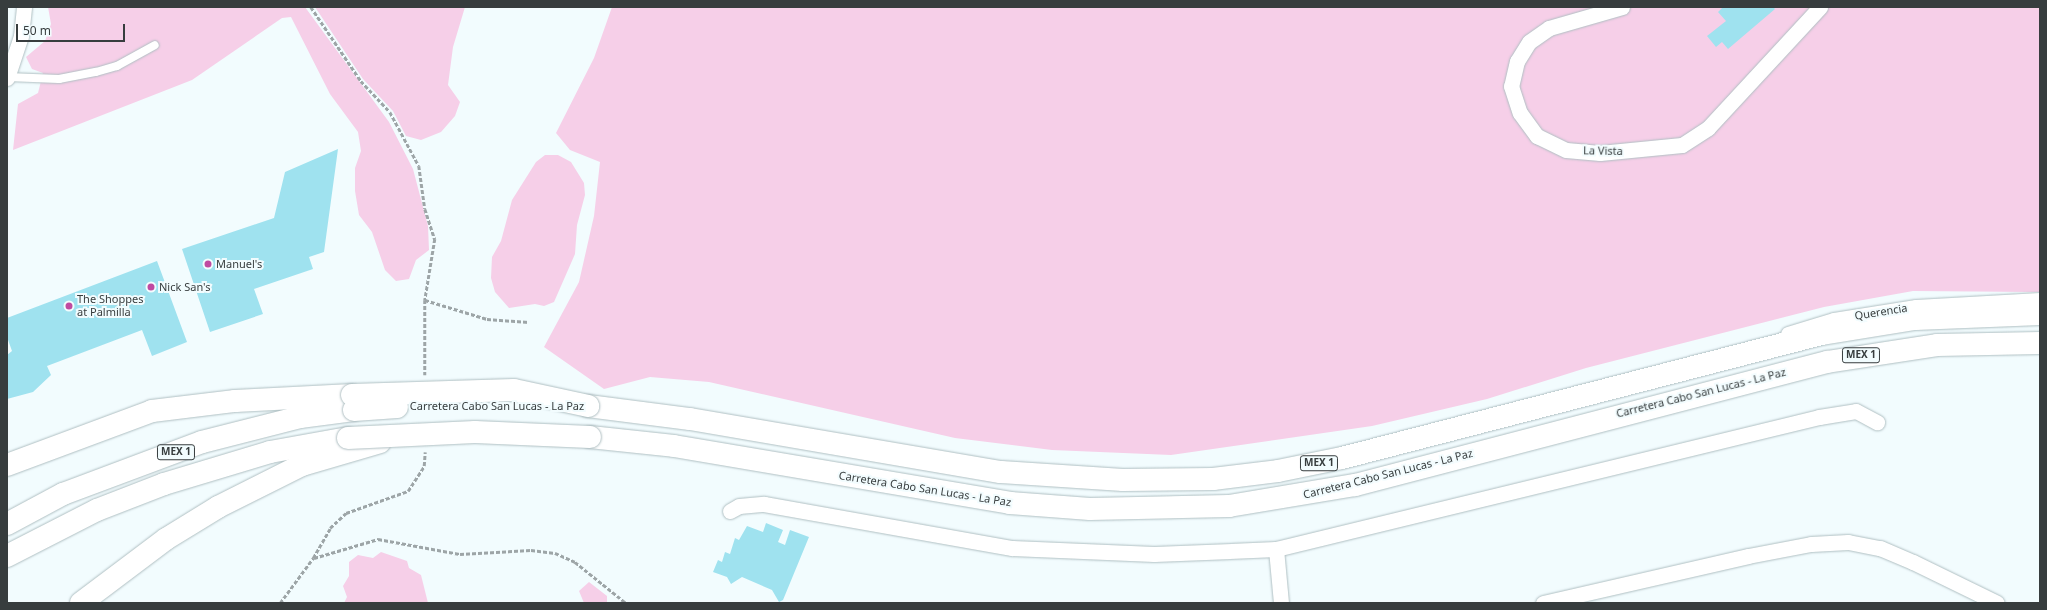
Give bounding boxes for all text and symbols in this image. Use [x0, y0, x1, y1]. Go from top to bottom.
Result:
scale bar [18, 16, 127, 42]
text: 50 m [23, 22, 51, 39]
street label: La Vista [1583, 144, 1623, 158]
place label: Manuel's [216, 257, 262, 271]
marker: Manuel's [203, 259, 213, 269]
place label: Nick San's [159, 280, 211, 294]
marker: Nick San's [146, 282, 156, 292]
place label: The Shoppes at Palmilla [77, 293, 143, 319]
marker: The Shoppes at Palmilla [64, 301, 74, 311]
street label: Querencia [1854, 301, 1908, 323]
road number: MEX 1 [1841, 347, 1881, 363]
street label: Carretera Cabo San Lucas - La Paz [1615, 366, 1787, 420]
street label: Carretera Cabo San Lucas - La Paz [410, 399, 584, 413]
road number: MEX 1 [156, 444, 196, 460]
street label: Carretera Cabo San Lucas - La Paz [1302, 447, 1474, 501]
road number: MEX 1 [1299, 455, 1339, 471]
street label: Carretera Cabo San Lucas - La Paz [838, 469, 1012, 509]

